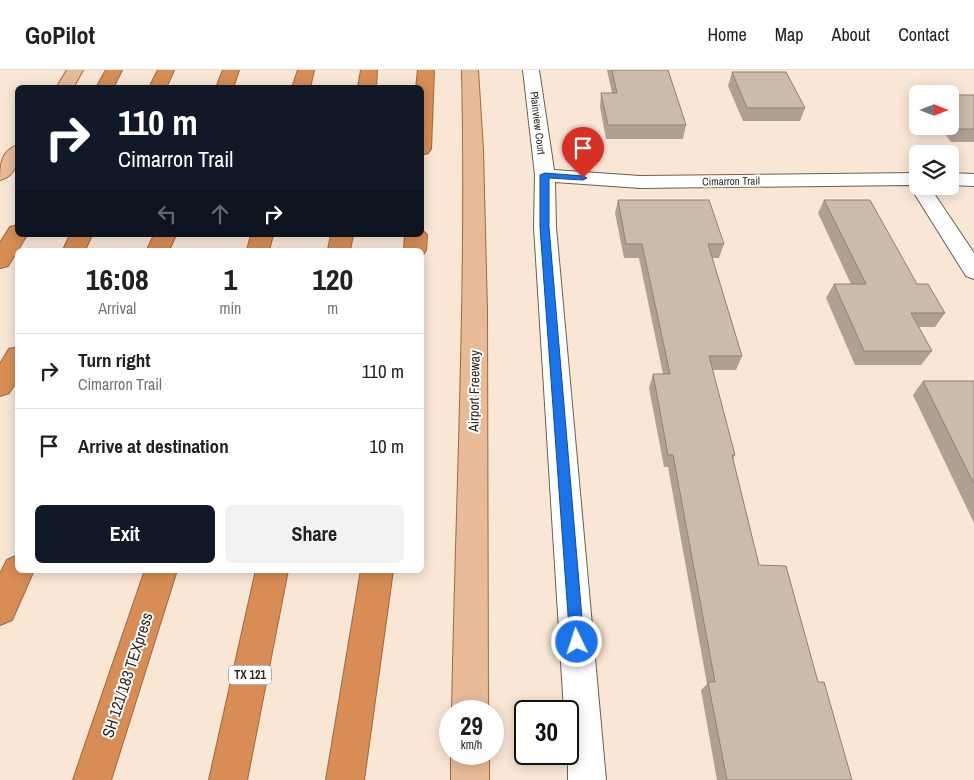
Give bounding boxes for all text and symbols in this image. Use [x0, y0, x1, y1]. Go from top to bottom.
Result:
text: GoPilot [25, 19, 95, 51]
text: Home [707, 22, 747, 47]
text: Map [775, 22, 804, 47]
text: About [832, 22, 870, 47]
text: Contact [898, 22, 949, 47]
north arrow [909, 85, 959, 135]
map controls [909, 85, 959, 195]
street label: Plainview Court [527, 91, 549, 156]
text: 110 m [118, 99, 198, 146]
icon: right [35, 105, 100, 170]
pin [562, 127, 604, 178]
icon: arrive [569, 134, 597, 162]
text: Cimarron Trail [118, 144, 233, 174]
button: layers [909, 145, 959, 195]
street label: Cimarron Trail [702, 173, 760, 189]
icon: left [153, 200, 181, 228]
icon: ahead [206, 200, 234, 228]
icon: right [259, 200, 287, 228]
text: 16:08 [86, 259, 149, 299]
text: 1 [224, 259, 237, 299]
text: 120 [312, 259, 353, 299]
text: Arrival [98, 297, 136, 319]
text: min [219, 297, 241, 319]
text: m [327, 297, 338, 319]
text: Turn right [78, 347, 150, 373]
street label: Airport Freeway [464, 350, 484, 433]
icon: right [35, 357, 63, 385]
text: 110 m [362, 358, 404, 384]
text: Cimarron Trail [78, 373, 162, 395]
icon: arrive [35, 432, 63, 460]
text: Arrive at destination [78, 433, 229, 459]
text: 10 m [369, 433, 404, 459]
button: Exit [35, 505, 215, 563]
button: Share [225, 505, 404, 563]
street label: SH 121/183 TEXpress [96, 610, 158, 740]
position arrow [550, 615, 602, 667]
road number: TX 121 [229, 666, 271, 684]
speed limit sign: 30 [514, 700, 579, 765]
text: 29 [460, 709, 483, 743]
text: km/h [461, 737, 482, 753]

